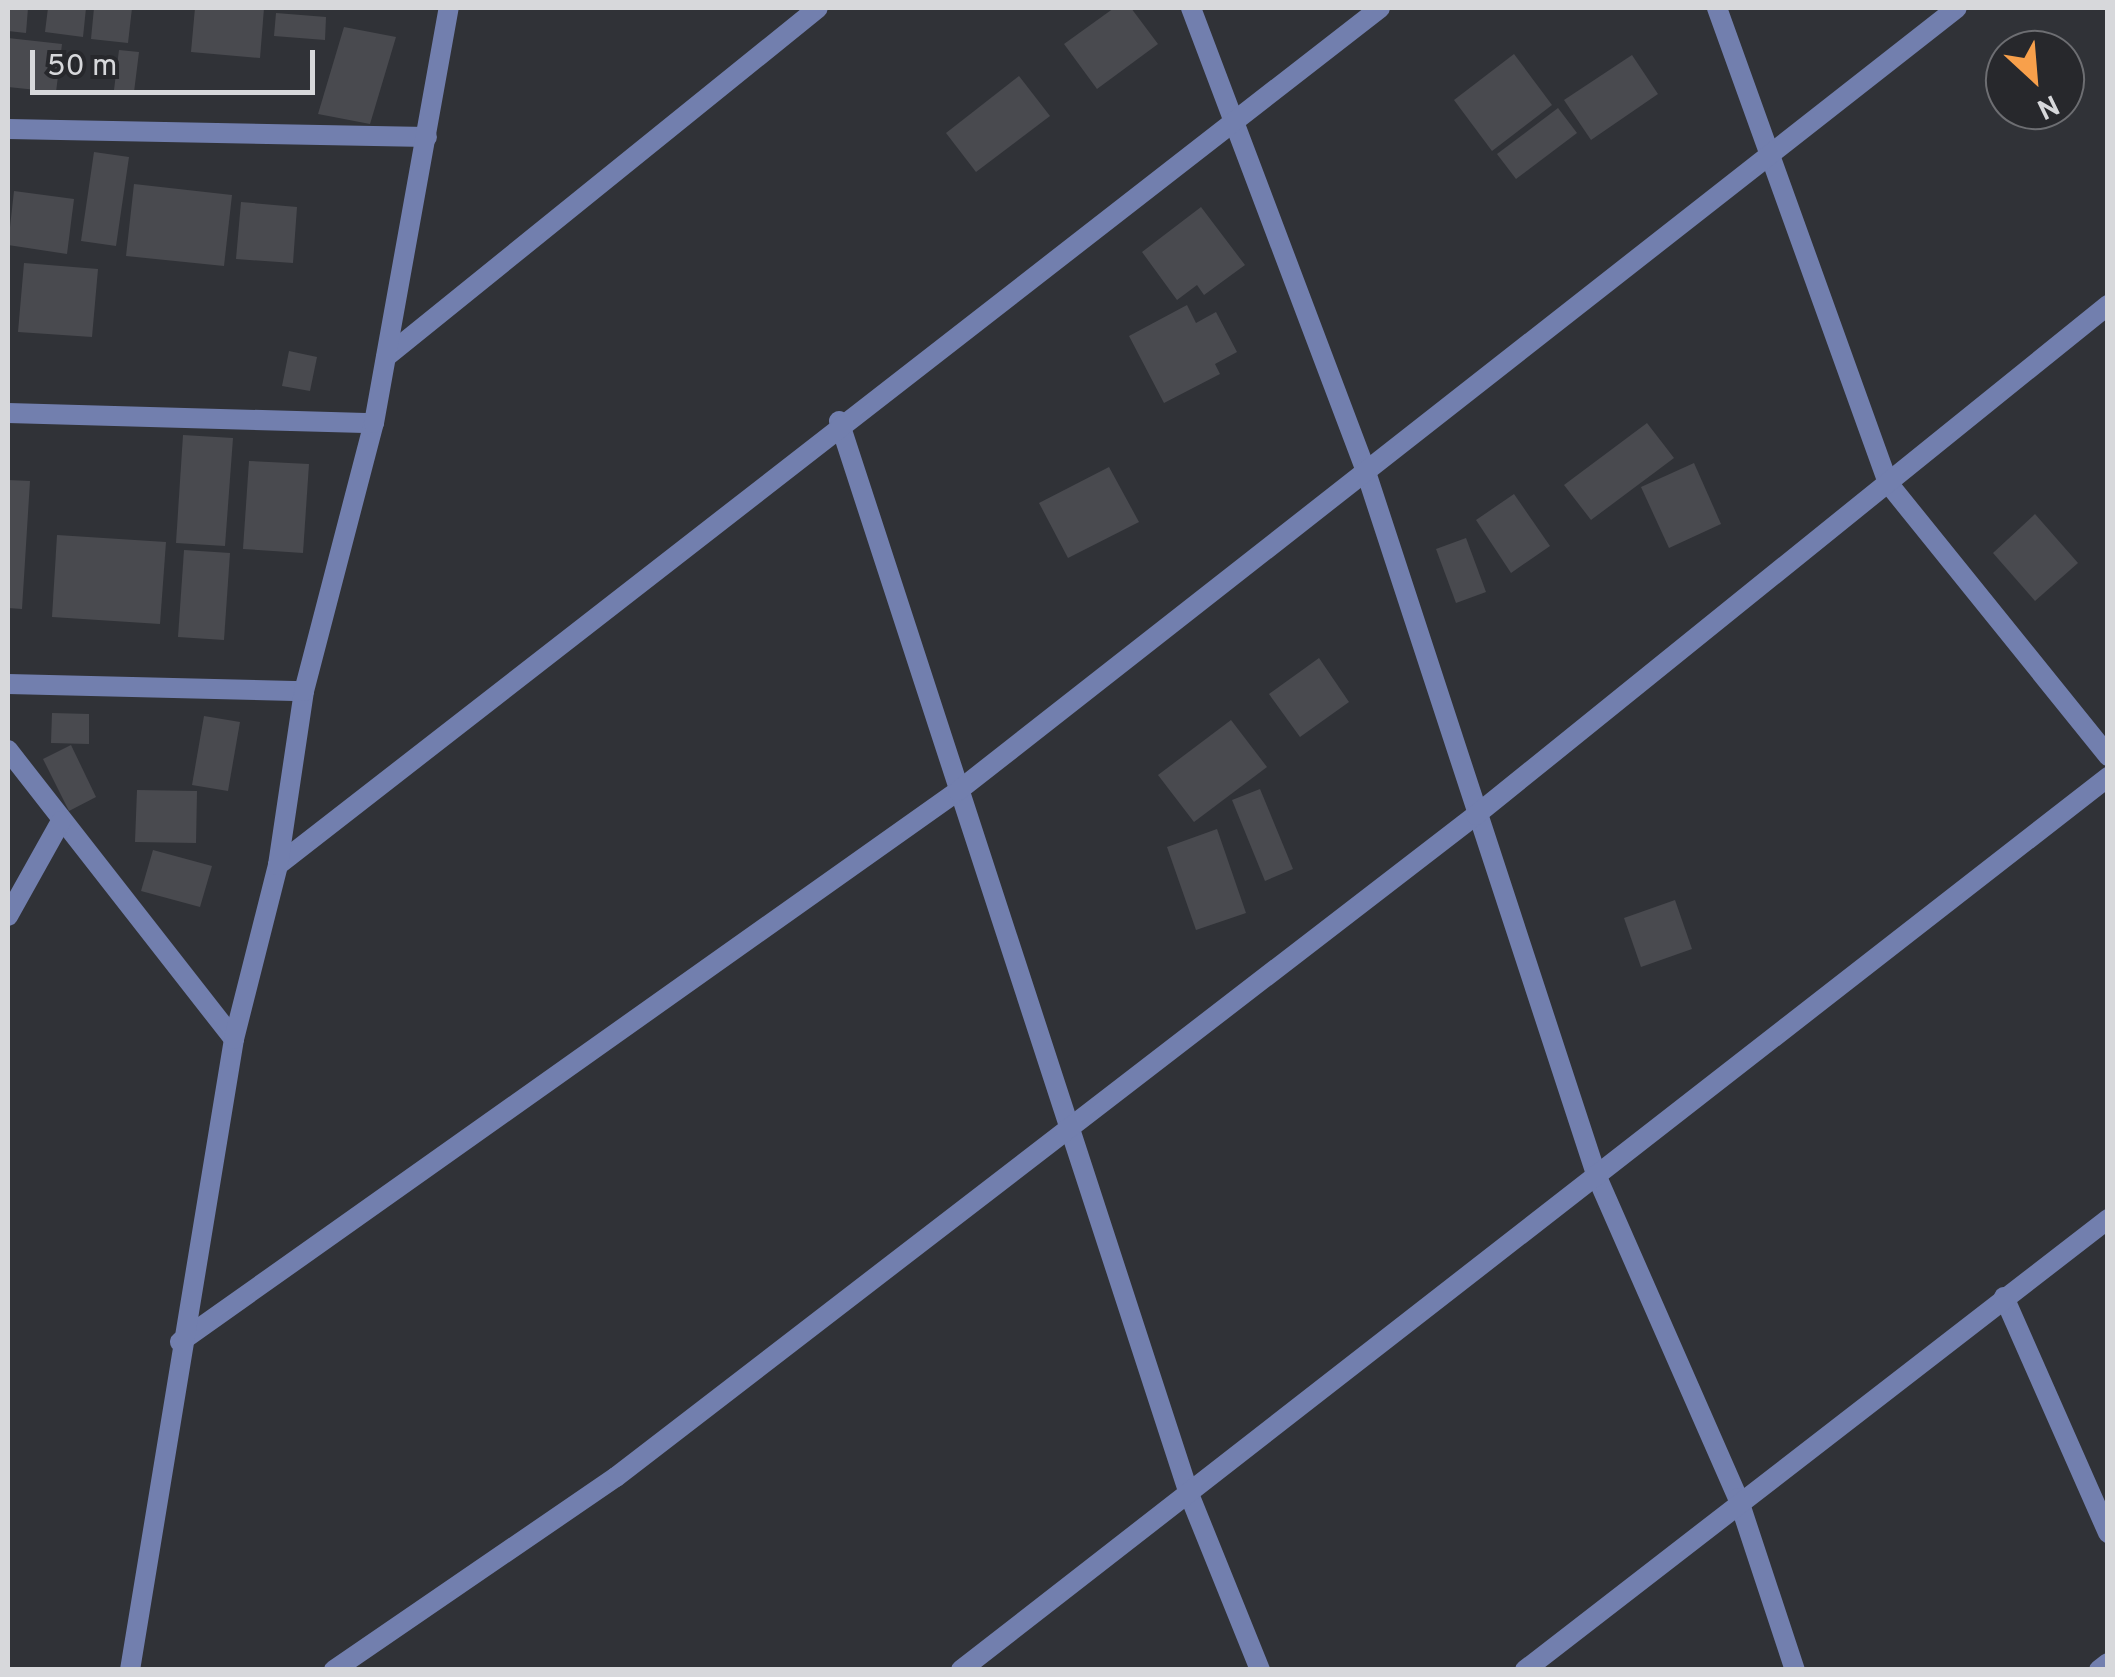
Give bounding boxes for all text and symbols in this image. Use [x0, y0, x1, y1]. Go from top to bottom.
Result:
scale bar [35, 30, 320, 92]
north arrow [1985, 30, 2085, 130]
text: 50 m [47, 49, 117, 86]
text: N [2030, 85, 2064, 126]

